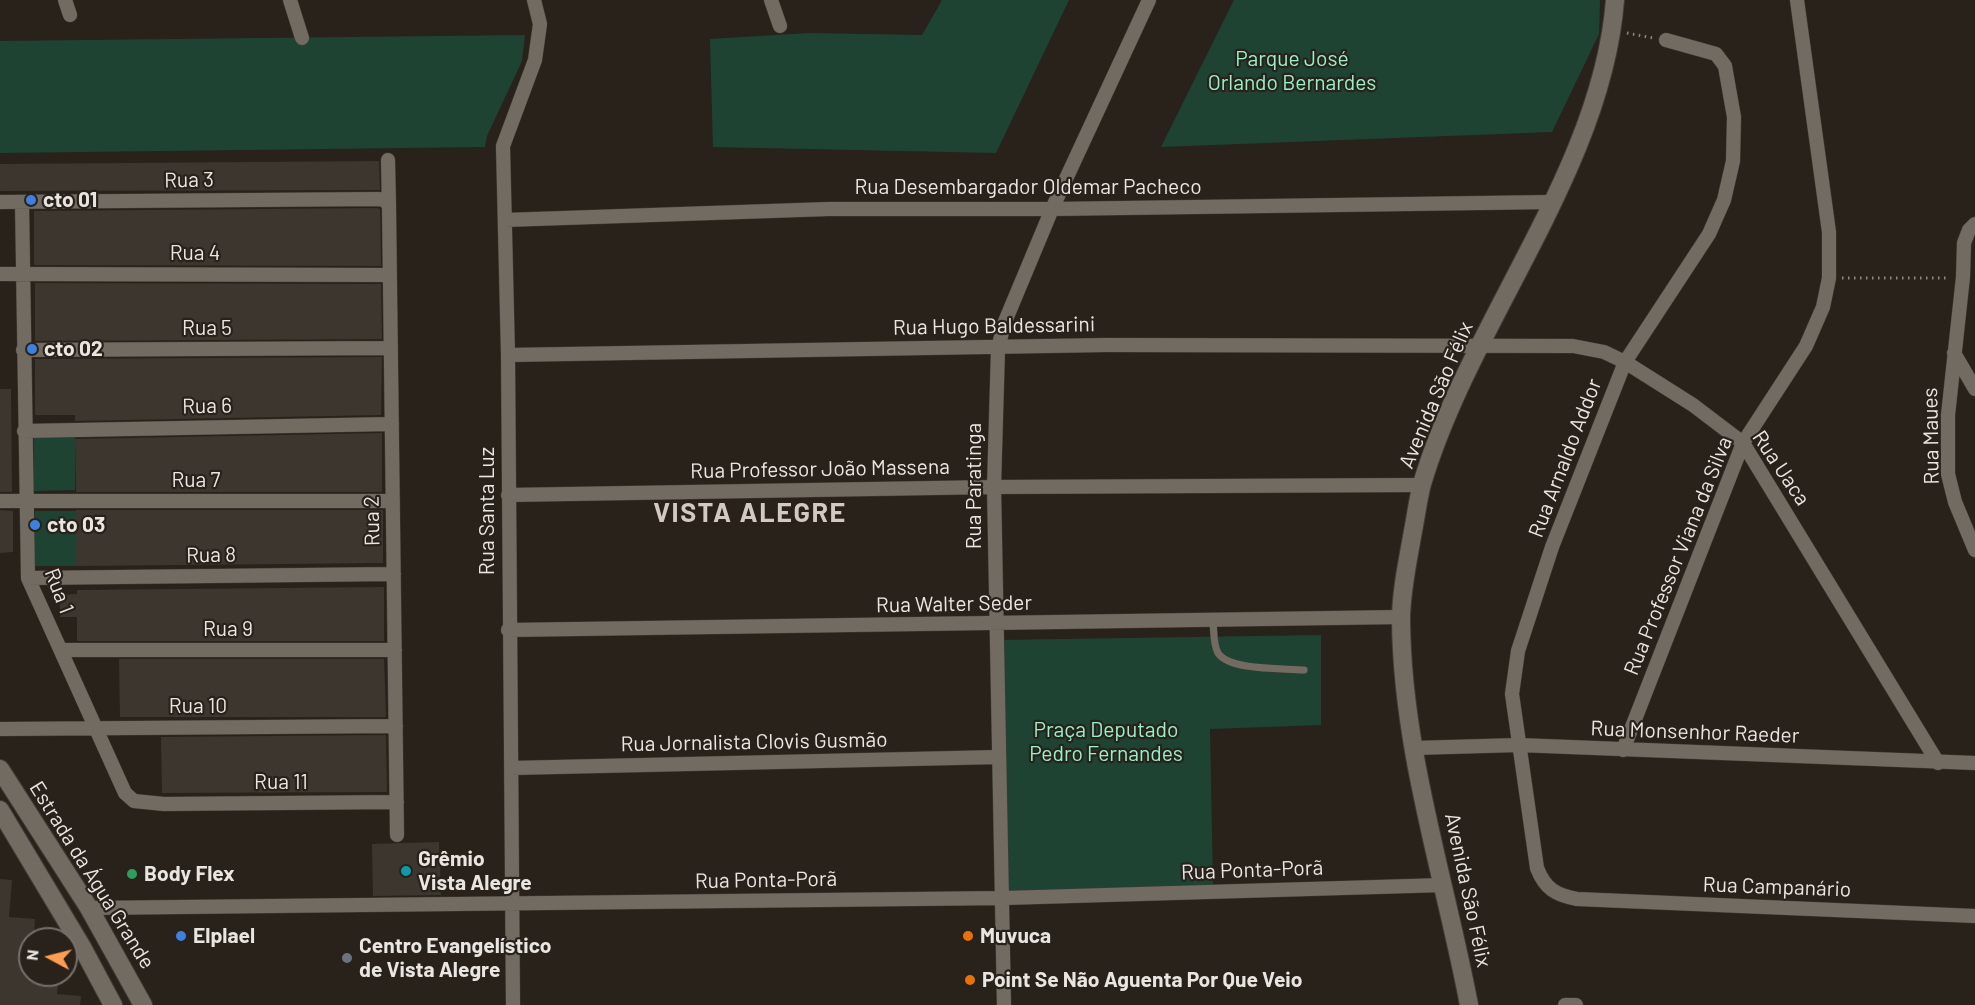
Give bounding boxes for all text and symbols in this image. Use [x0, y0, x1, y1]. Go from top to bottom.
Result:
park label: Parque José Orlando Bernardes [1208, 46, 1376, 96]
street label: Rua 3 [164, 167, 214, 193]
street label: Rua Desembargador Oldemar Pacheco [854, 174, 1202, 200]
place label: cto 01 [43, 187, 97, 213]
marker: cto 01 [24, 193, 38, 207]
street label: Rua 4 [170, 240, 220, 266]
street label: Rua Hugo Baldessarini [893, 312, 1095, 340]
street label: Rua 5 [182, 315, 232, 341]
street label: Avenida São Félix [1394, 318, 1478, 472]
place label: cto 02 [44, 336, 103, 362]
marker: cto 02 [25, 342, 39, 356]
street label: Rua Arnaldo Addor [1523, 375, 1607, 541]
street label: Rua Maues [1918, 387, 1944, 485]
street label: Rua 6 [182, 393, 232, 419]
street label: Rua Paratinga [961, 423, 987, 549]
street label: Rua Uaca [1747, 426, 1815, 510]
street label: Rua Professor Viana da Silva [1619, 433, 1737, 679]
street label: Rua Santa Luz [474, 447, 500, 575]
street label: Rua Professor João Massena [690, 454, 950, 484]
street label: Rua 7 [172, 467, 220, 493]
street label: Rua 2 [359, 496, 385, 546]
district label: VISTA ALEGRE [653, 497, 847, 529]
place label: cto 03 [47, 512, 105, 538]
marker: cto 03 [28, 518, 42, 532]
street label: Rua 8 [186, 542, 236, 568]
street label: Rua 1 [39, 565, 79, 617]
street label: Rua Walter Seder [876, 590, 1032, 618]
street label: Rua 9 [203, 616, 253, 642]
street label: Rua 10 [169, 693, 227, 719]
street label: Rua Monsenhor Raeder [1590, 716, 1800, 748]
park label: Praça Deputado Pedro Fernandes [1029, 717, 1183, 767]
street label: Rua Jornalista Clovis Gusmão [620, 727, 888, 757]
street label: Rua 11 [254, 769, 308, 795]
street label: Estrada da Água Grande [24, 777, 160, 973]
street label: Avenida São Félix [1439, 811, 1497, 969]
place label: Grêmio Vista Alegre [418, 846, 532, 896]
street label: Rua Ponta-Porã [1180, 855, 1324, 885]
place label: Body Flex [144, 861, 235, 887]
marker: Grêmio Vista Alegre [399, 864, 413, 878]
street label: Rua Ponta-Porã [695, 866, 837, 894]
marker: Body Flex [125, 867, 139, 881]
street label: Rua Campanário [1702, 872, 1852, 902]
place label: Elplael [193, 923, 255, 949]
place label: Muvuca [980, 923, 1051, 949]
north arrow [18, 927, 78, 987]
marker: Elplael [174, 929, 188, 943]
marker: Muvuca [961, 929, 975, 943]
place label: Centro Evangelístico de Vista Alegre [359, 933, 551, 983]
text: N [22, 949, 42, 961]
marker: Centro Evangelístico de Vista Alegre [340, 951, 354, 965]
place label: Point Se Não Aguenta Por Que Veio [982, 967, 1302, 993]
marker: Point Se Não Aguenta Por Que Veio [963, 973, 977, 987]

